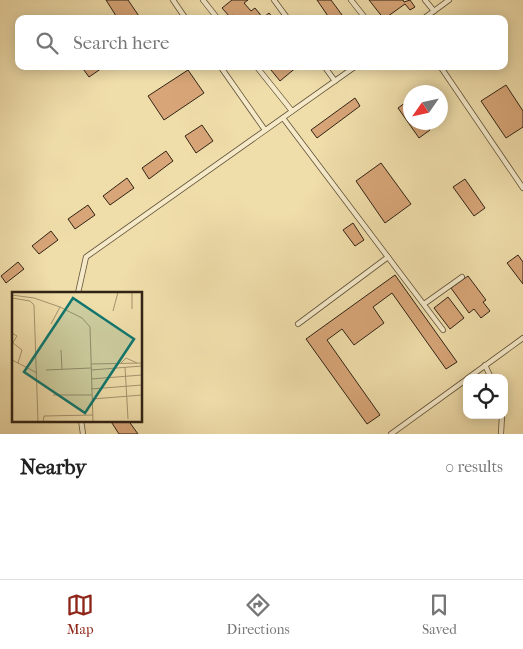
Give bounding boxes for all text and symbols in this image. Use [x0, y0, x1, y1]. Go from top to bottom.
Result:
search box [15, 15, 508, 70]
icon: search [33, 29, 61, 57]
text: Search here [73, 32, 169, 54]
north arrow [403, 85, 448, 130]
inset map [12, 292, 142, 422]
map controls [463, 374, 508, 419]
button: locate [463, 374, 508, 419]
text: Nearby [20, 455, 86, 479]
text: 0 results [445, 457, 503, 476]
tab: Map [66, 591, 94, 638]
tab: Directions [227, 591, 290, 638]
tab: Saved [422, 591, 457, 638]

